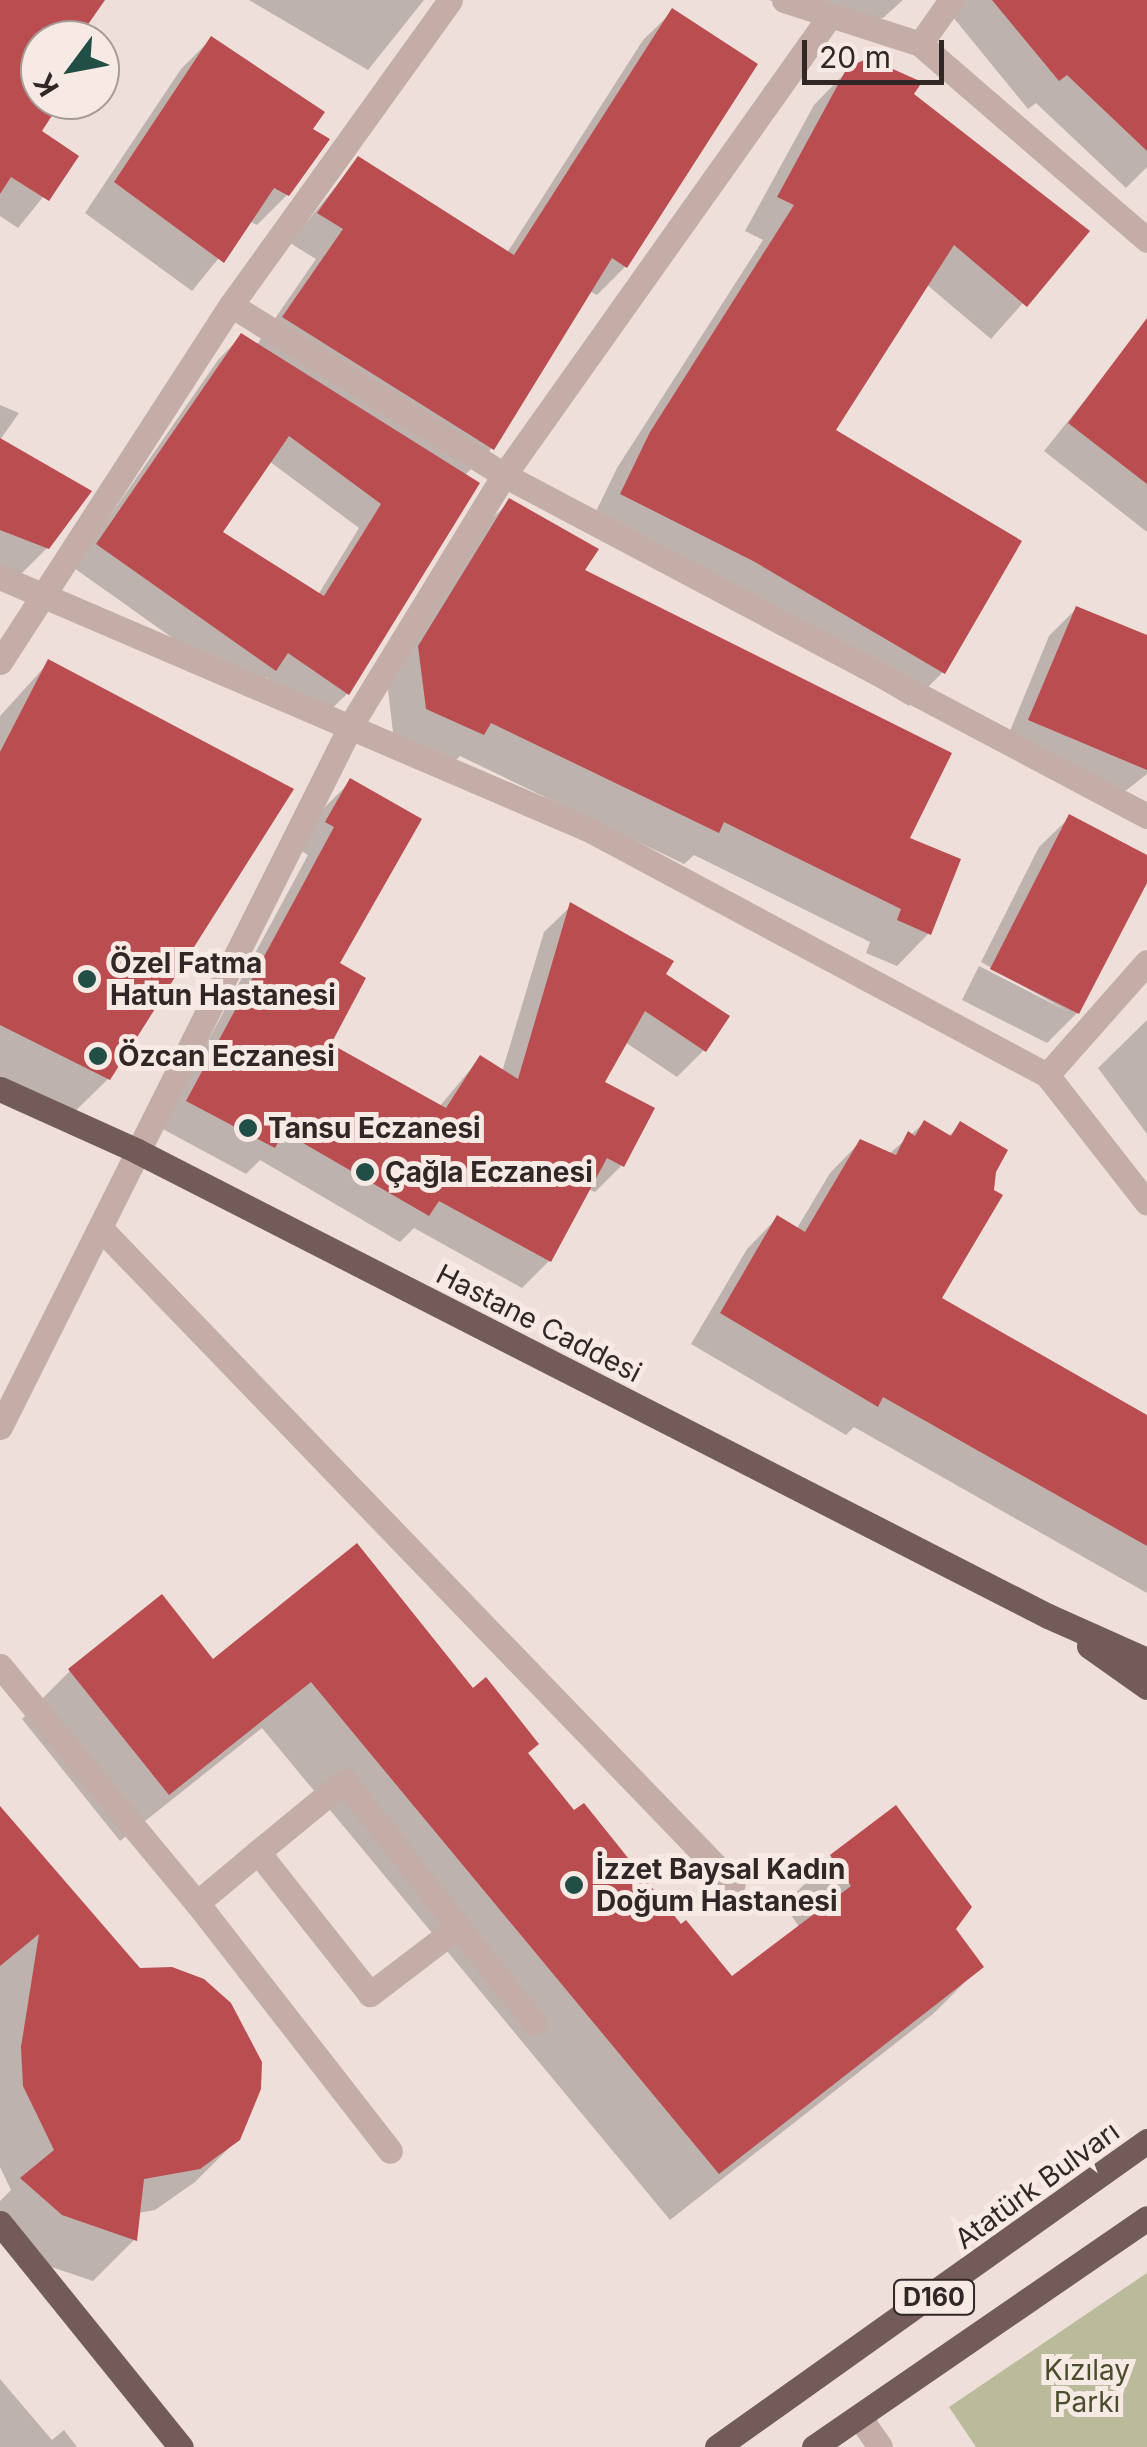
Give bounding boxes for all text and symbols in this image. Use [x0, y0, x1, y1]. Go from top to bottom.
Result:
north arrow [20, 20, 120, 120]
scale bar [807, 20, 950, 82]
text: 20 m [819, 39, 891, 75]
text: K [27, 67, 66, 102]
place label: Özel Fatma Hatun Hastanesi [110, 946, 336, 1012]
marker: Özel Fatma Hatun Hastanesi [74, 966, 100, 992]
place label: Özcan Eczanesi [118, 1039, 335, 1073]
marker: Özcan Eczanesi [87, 1045, 109, 1067]
place label: Tansu Eczanesi [268, 1111, 481, 1145]
marker: Tansu Eczanesi [237, 1117, 259, 1139]
place label: Çağla Eczanesi [385, 1155, 593, 1189]
marker: Çağla Eczanesi [354, 1161, 376, 1183]
street label: Hastane Caddesi [431, 1257, 647, 1389]
place label: İzzet Baysal Kadın Doğum Hastanesi [596, 1852, 845, 1918]
marker: İzzet Baysal Kadın Doğum Hastanesi [561, 1872, 587, 1898]
street label: Atatürk Bulvarı [948, 2114, 1126, 2256]
road number: D160 [892, 2277, 976, 2317]
park label: Kızılay Parkı [1044, 2353, 1130, 2419]

